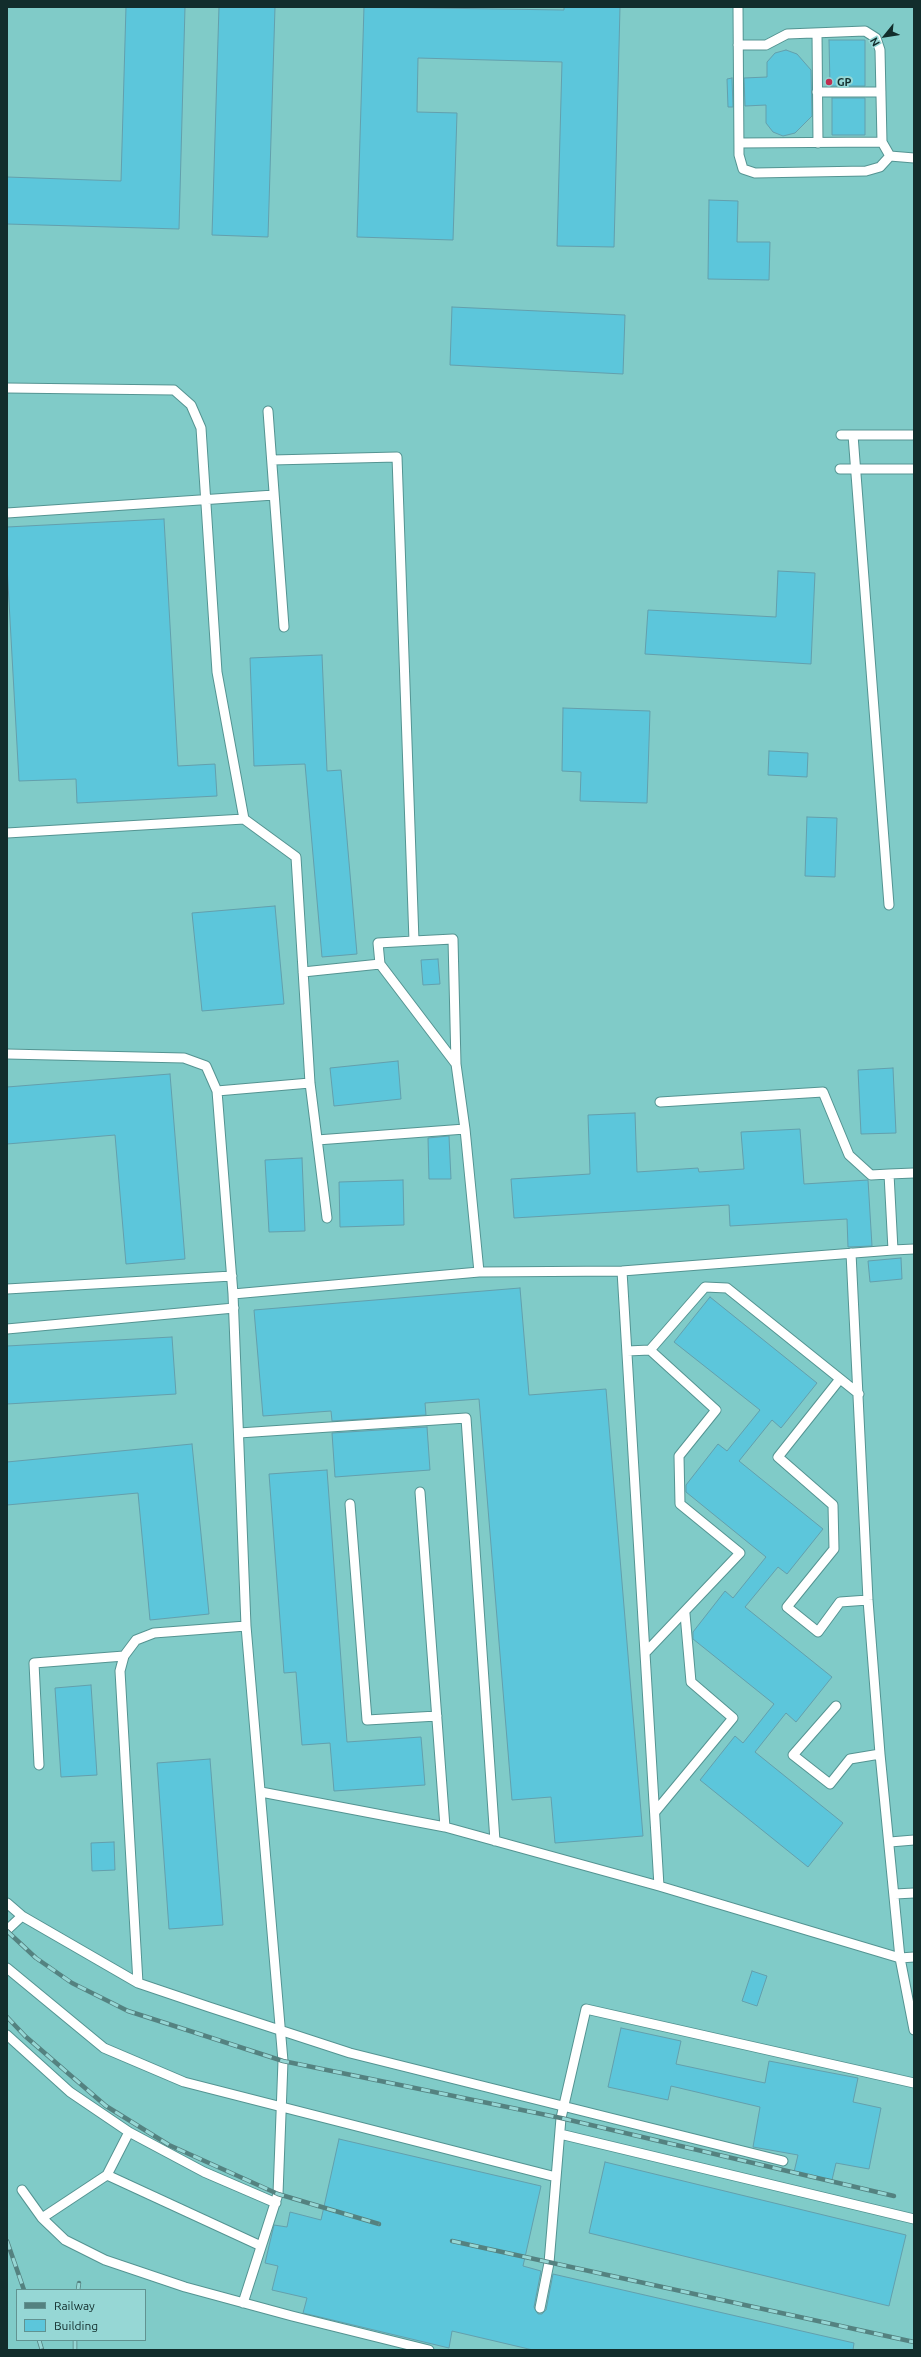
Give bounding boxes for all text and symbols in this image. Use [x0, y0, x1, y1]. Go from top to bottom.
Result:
north arrow [865, 16, 905, 56]
text: N [867, 35, 882, 49]
place label: GP [837, 75, 852, 89]
marker: GP [824, 77, 834, 87]
legend [16, 2289, 146, 2341]
text: Railway [54, 2299, 95, 2312]
text: Building [54, 2319, 98, 2332]

